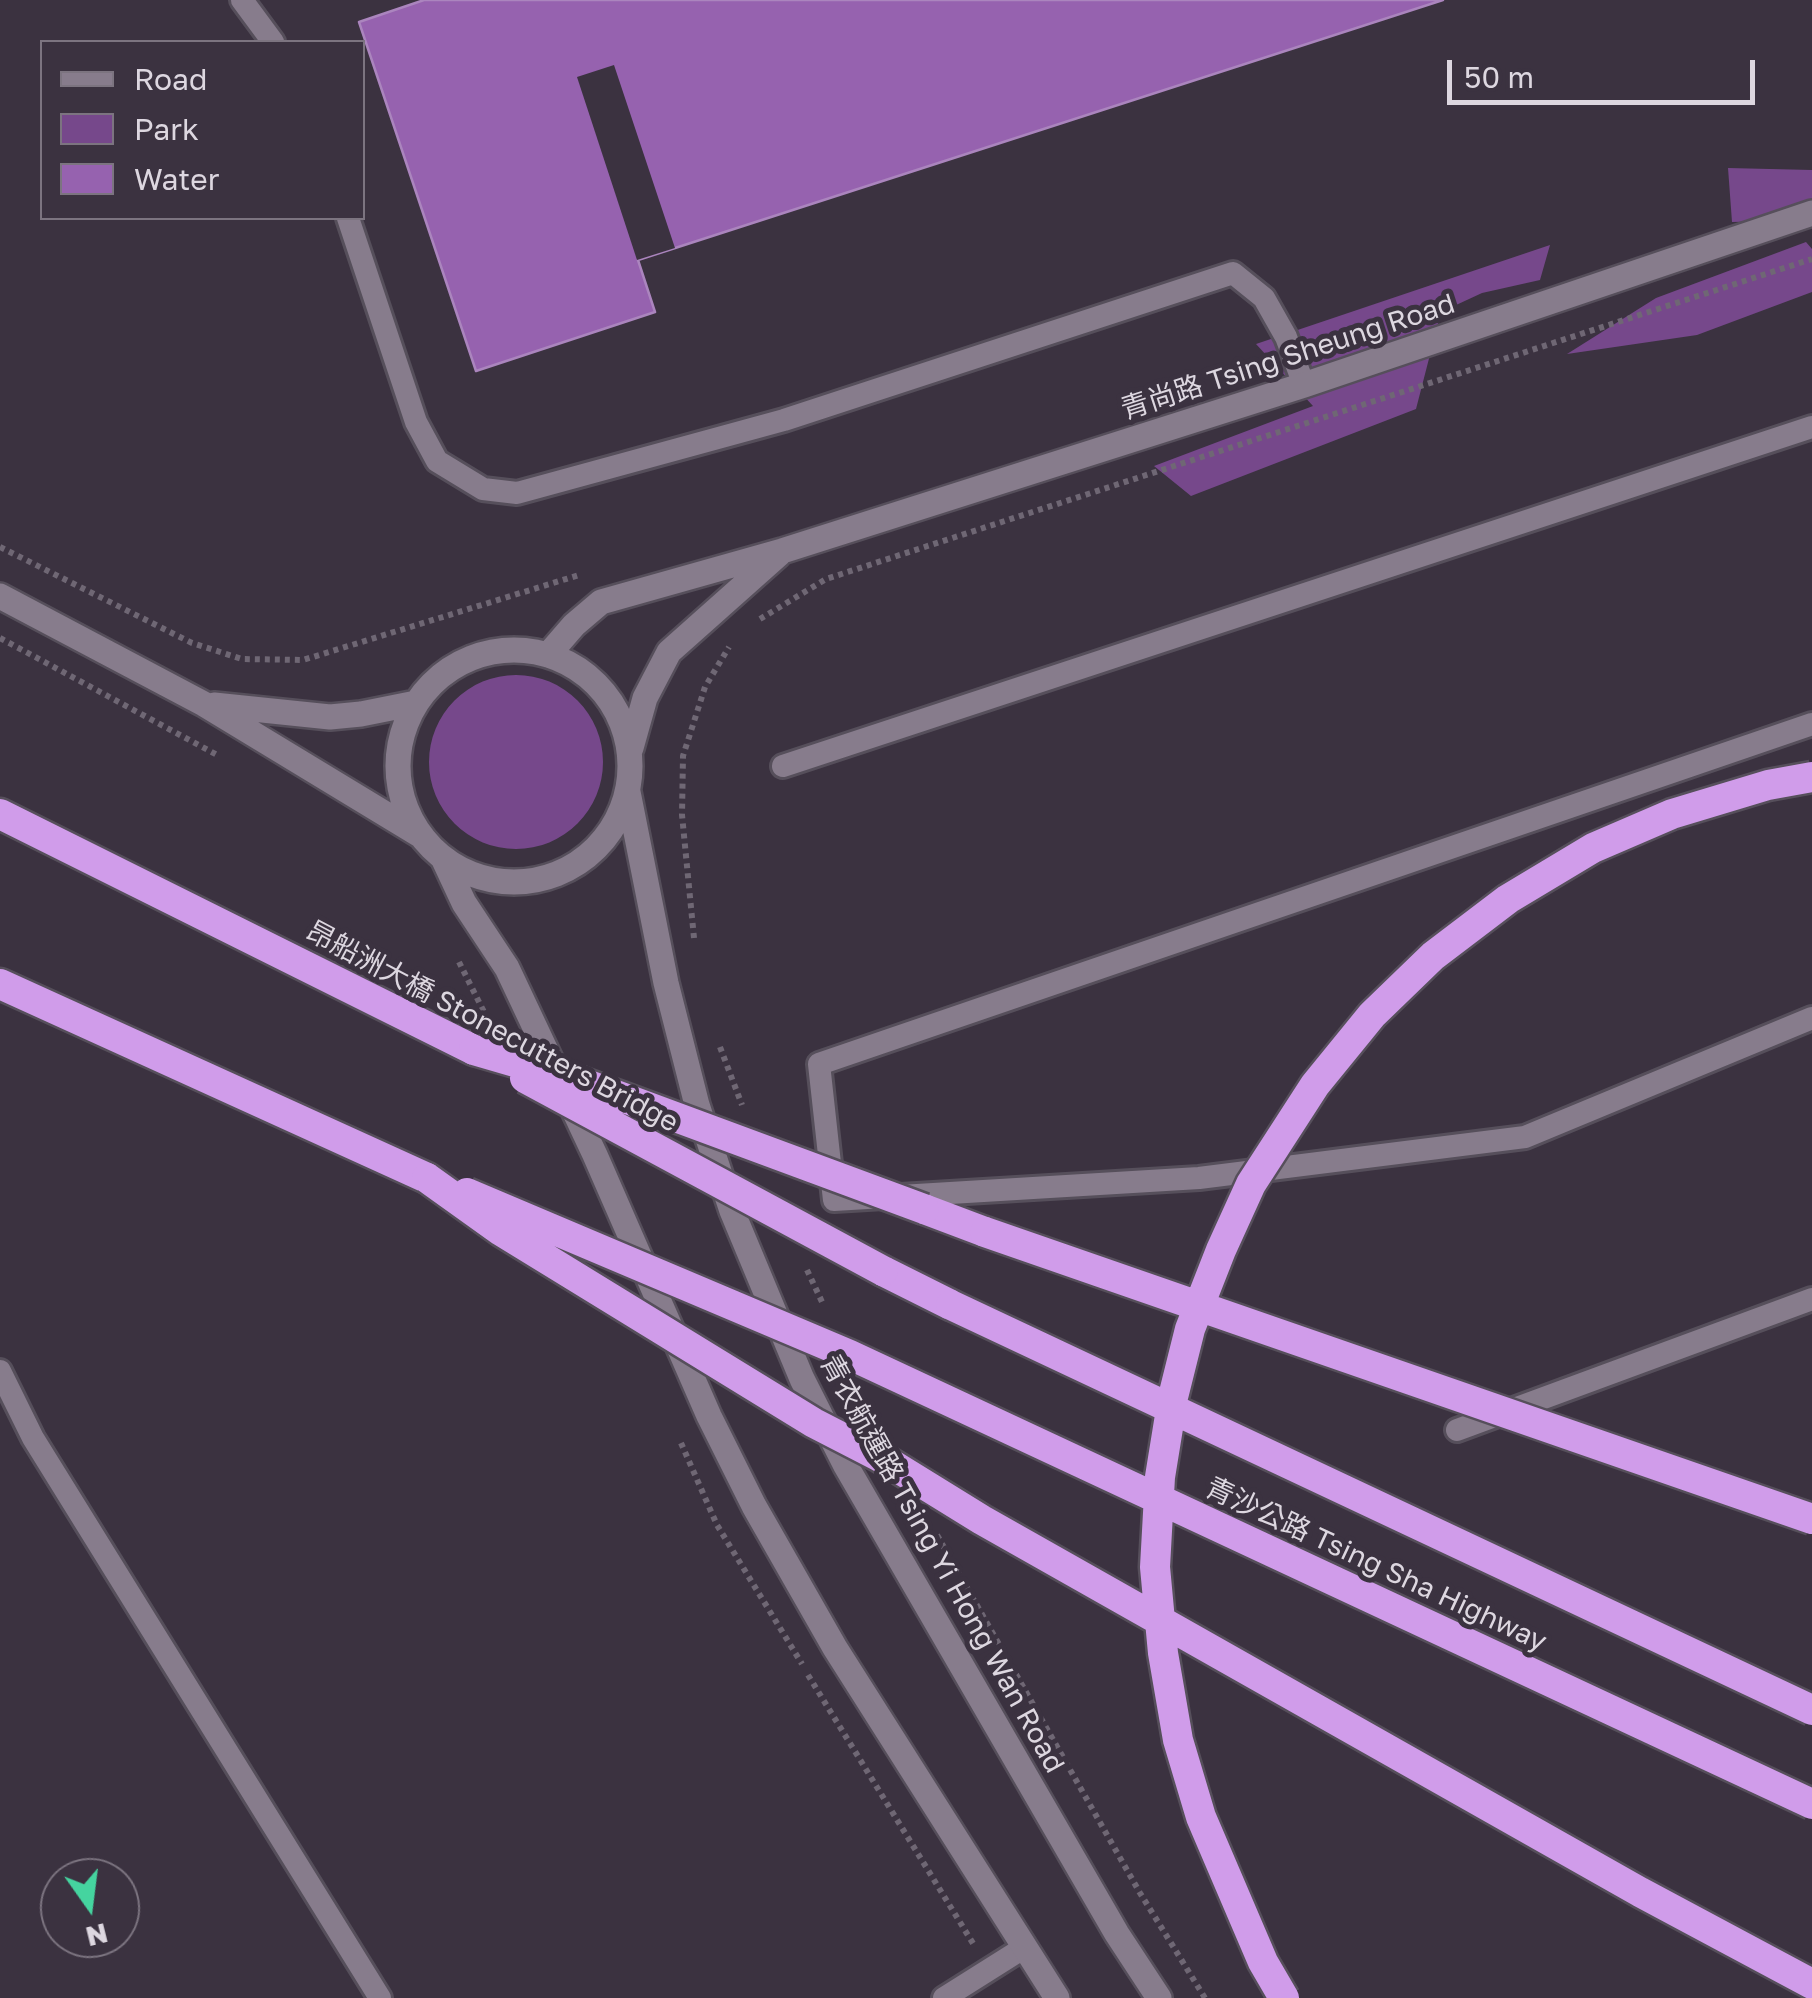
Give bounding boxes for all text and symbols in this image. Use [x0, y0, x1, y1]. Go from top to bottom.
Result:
legend [40, 40, 365, 220]
scale bar [1452, 40, 1760, 102]
text: 50 m [1464, 59, 1534, 95]
text: Road [134, 61, 208, 97]
text: Park [134, 111, 199, 147]
text: Water [134, 161, 219, 197]
street label: 青尚路 Tsing Sheung Road [1117, 287, 1459, 427]
street label: 昂船洲大橋 Stonecutters Bridge [300, 914, 684, 1140]
street label: 青衣航運路 Tsing Yi Hong Wan Road [813, 1349, 1071, 1779]
street label: 青沙公路 Tsing Sha Highway [1200, 1471, 1552, 1659]
north arrow [40, 1858, 140, 1958]
text: N [83, 1917, 111, 1954]

